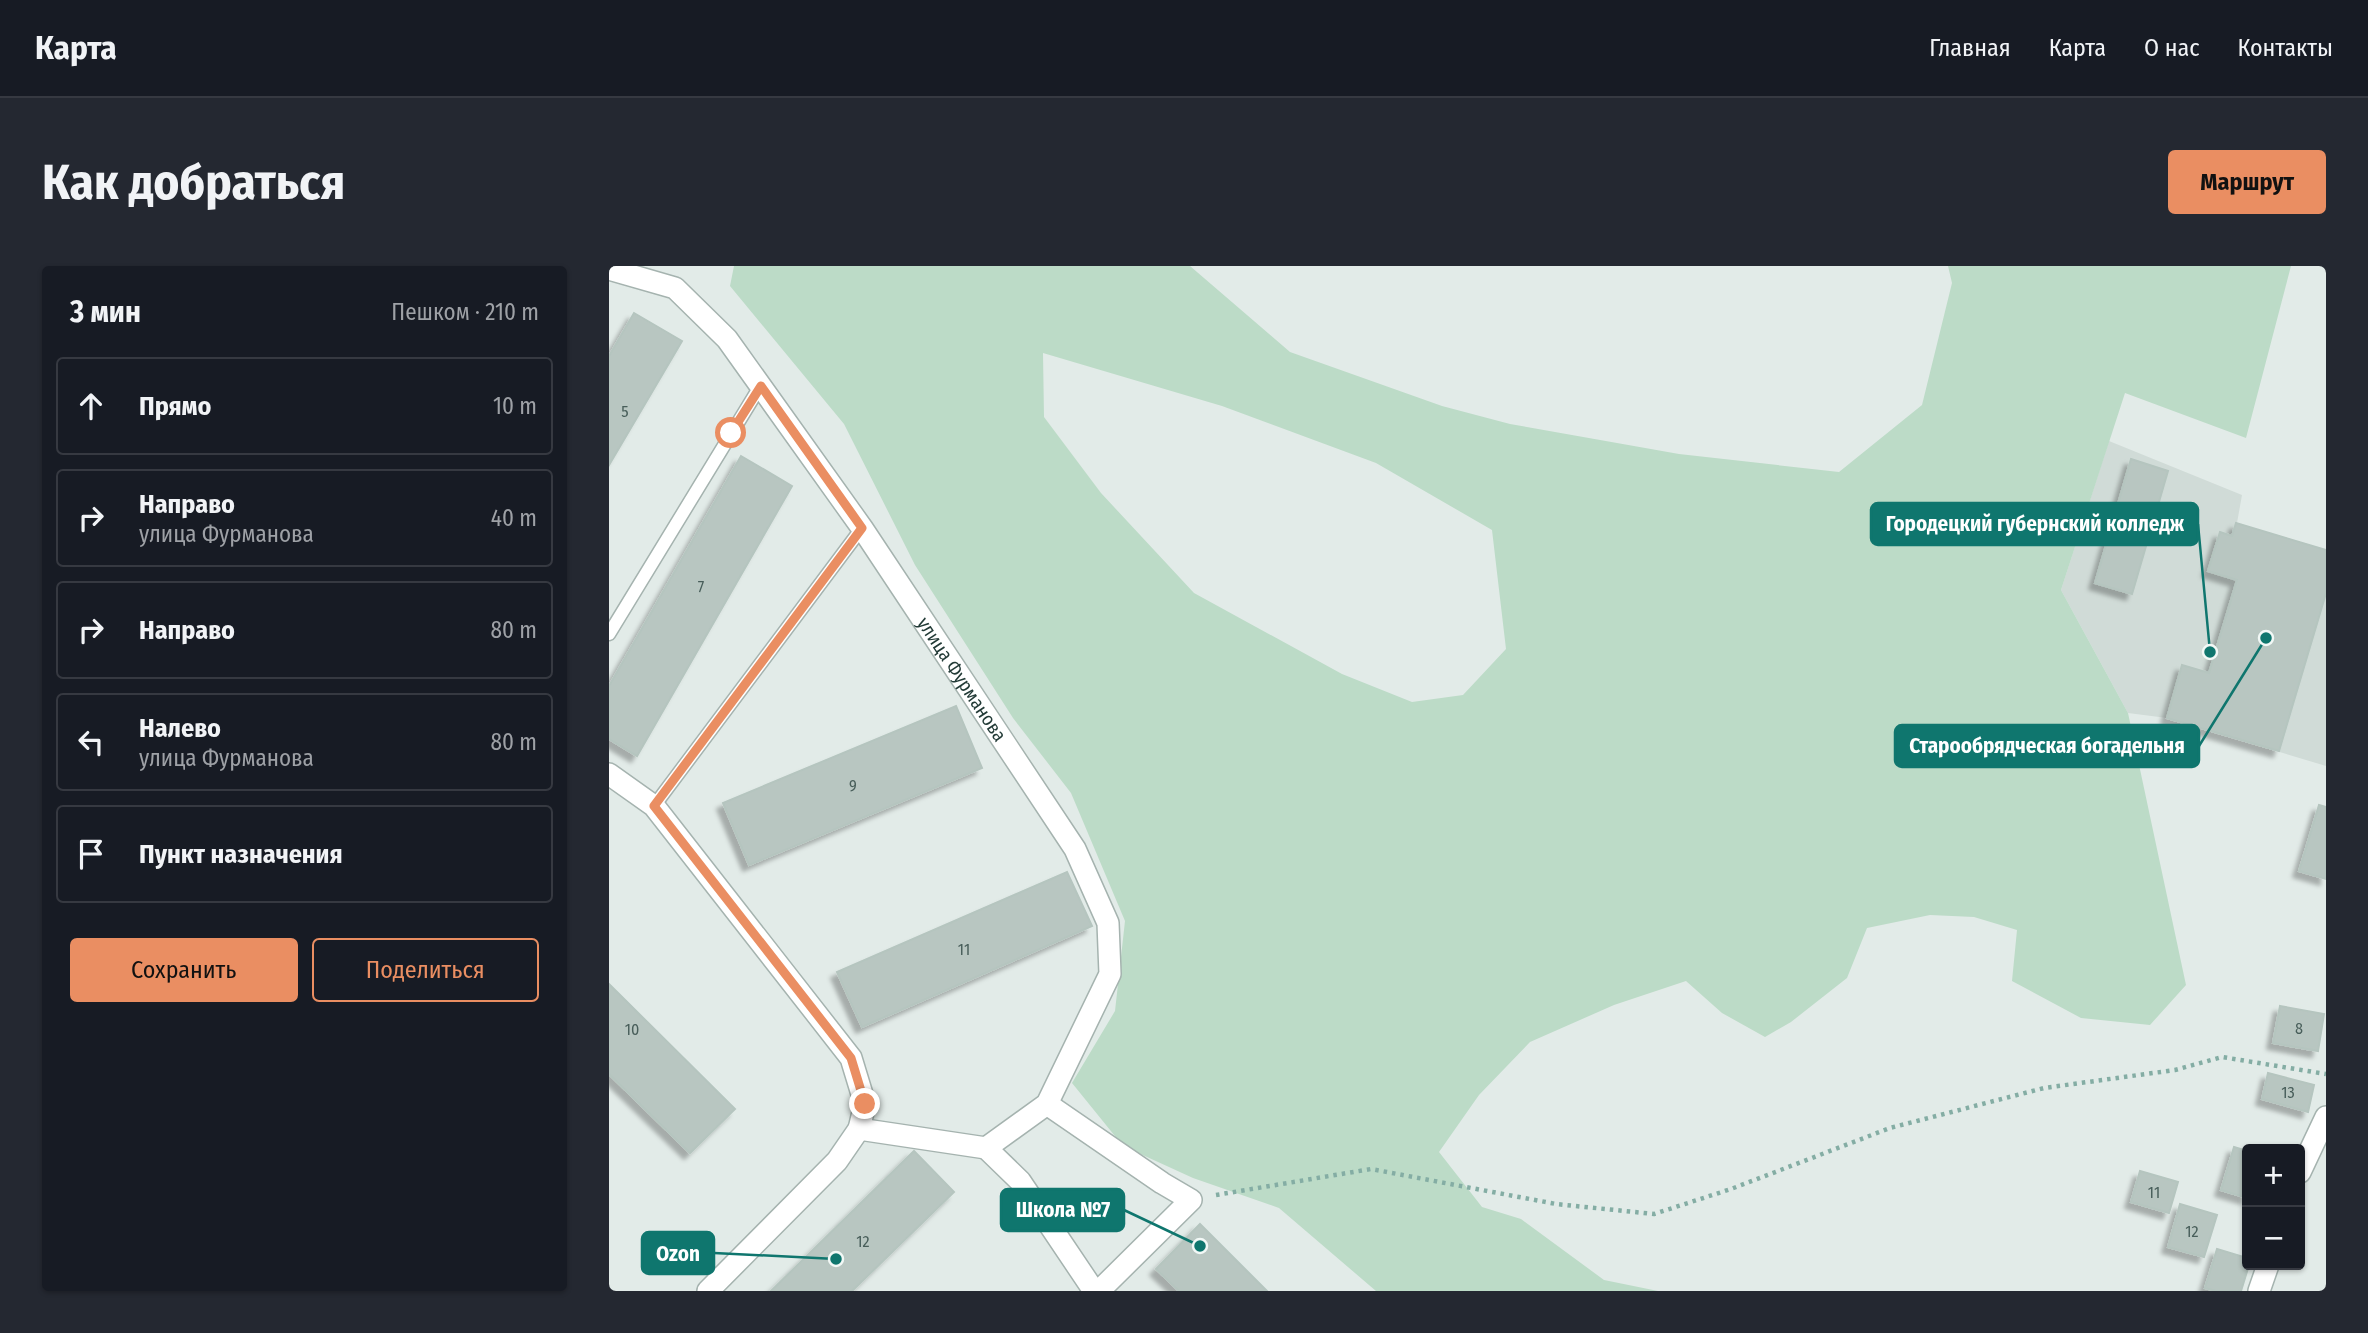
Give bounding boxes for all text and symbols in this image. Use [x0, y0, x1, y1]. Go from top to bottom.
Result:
text: Карта [35, 28, 117, 68]
text: Главная [1929, 34, 2011, 62]
text: Карта [2049, 34, 2106, 62]
text: О нас [2144, 34, 2199, 62]
text: Контакты [2237, 34, 2333, 62]
button: Маршрут [2168, 150, 2326, 214]
text: Как добраться [42, 153, 345, 212]
text: 3 мин [70, 294, 141, 330]
text: Пешком · 210 m [391, 298, 539, 326]
icon: ahead [72, 387, 110, 425]
text: Прямо [139, 391, 211, 422]
text: 10 m [493, 392, 537, 420]
house number: 5 [621, 402, 629, 421]
route start [715, 417, 746, 448]
text: Направо [139, 489, 235, 520]
icon: right [72, 499, 110, 537]
callout: Городецкий губернский колледж [1871, 503, 2198, 545]
text: 40 m [491, 504, 537, 532]
text: Городецкий губернский колледж [1886, 511, 2185, 537]
text: улица Фурманова [139, 520, 314, 548]
house number: 7 [698, 577, 705, 596]
icon: right [72, 611, 110, 649]
street label: улица Фурманова [912, 613, 1011, 746]
text: Направо [139, 615, 235, 646]
text: 80 m [490, 616, 537, 644]
text: Налево [139, 713, 221, 744]
icon: left [72, 723, 110, 761]
callout: Старообрядческая богадельня [1895, 725, 2199, 767]
text: 80 m [490, 728, 537, 756]
text: Старообрядческая богадельня [1909, 733, 2185, 759]
text: улица Фурманова [139, 744, 314, 772]
house number: 9 [849, 776, 857, 795]
icon: arrive [72, 835, 110, 873]
text: Пункт назначения [139, 839, 343, 870]
button: Сохранить [70, 938, 298, 1002]
button: Поделиться [312, 938, 539, 1002]
house number: 11 [958, 940, 970, 959]
house number: 8 [2295, 1019, 2303, 1038]
house number: 10 [625, 1020, 639, 1039]
house number: 13 [2281, 1083, 2295, 1102]
route end [849, 1088, 880, 1119]
map controls [2242, 1144, 2305, 1270]
button: + [2242, 1144, 2305, 1207]
house number: 11 [2148, 1183, 2160, 1202]
callout: Школа №7 [1001, 1189, 1124, 1231]
text: Школа №7 [1016, 1197, 1110, 1223]
button: − [2242, 1207, 2305, 1270]
house number: 12 [2185, 1222, 2199, 1241]
callout: Ozon [642, 1232, 714, 1274]
house number: 12 [856, 1232, 870, 1251]
text: Ozon [656, 1241, 700, 1267]

